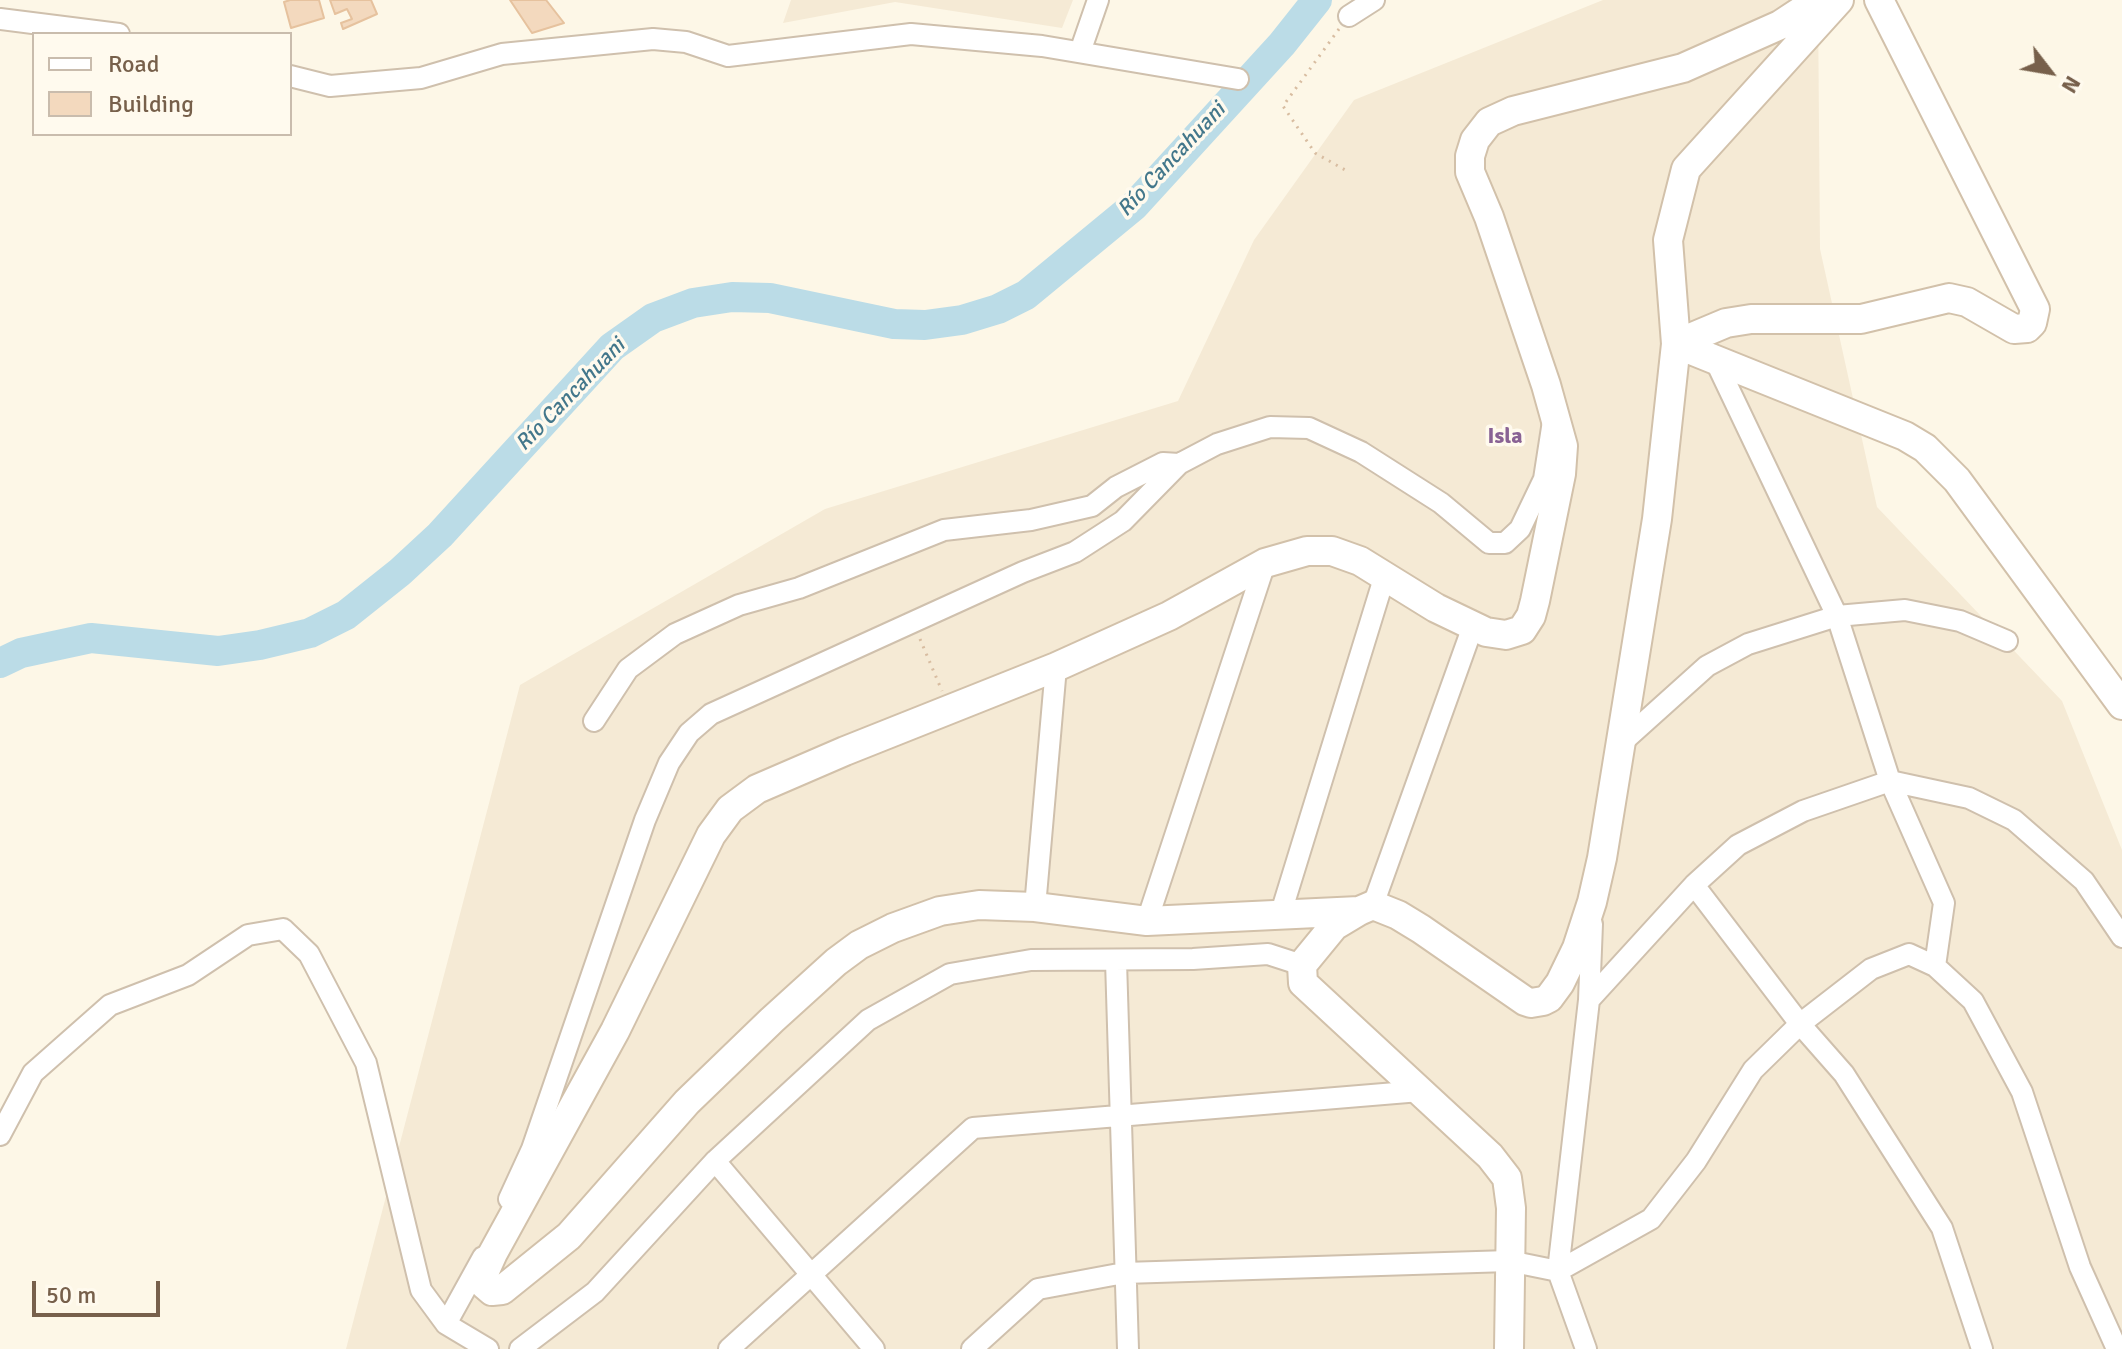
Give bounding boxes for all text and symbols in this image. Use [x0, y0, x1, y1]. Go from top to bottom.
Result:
legend [32, 32, 292, 136]
north arrow [2010, 32, 2090, 112]
text: Road [108, 49, 159, 79]
text: N [2055, 71, 2087, 98]
text: Building [108, 89, 194, 119]
water label: Río Cancahuani [1112, 97, 1232, 223]
water label: Río Cancahuani [511, 333, 631, 457]
district label: Isla [1488, 424, 1522, 450]
scale bar [36, 1265, 164, 1315]
text: 50 m [46, 1280, 96, 1310]

